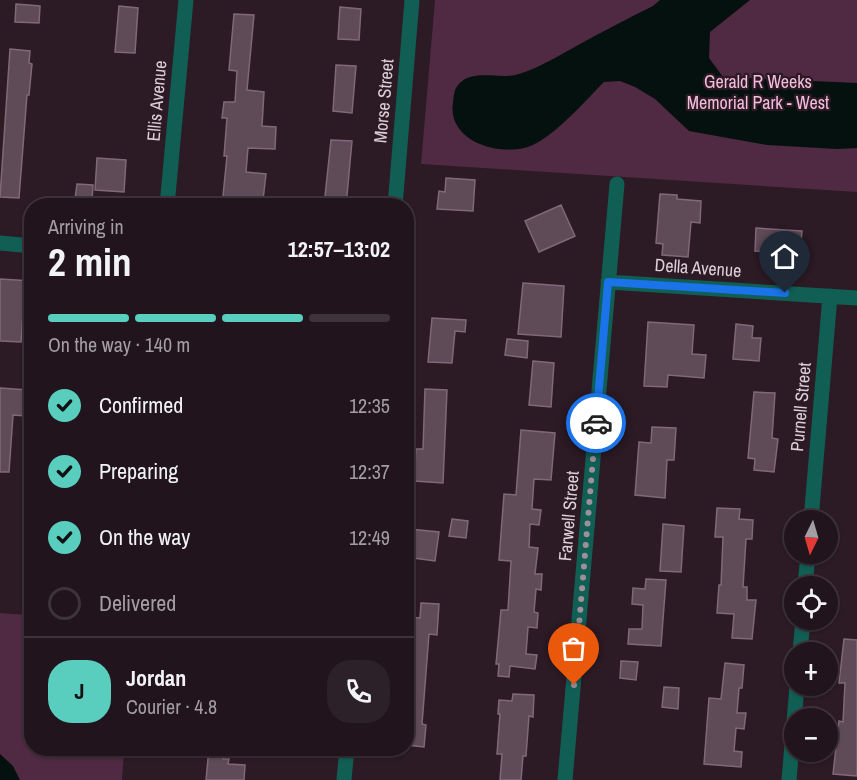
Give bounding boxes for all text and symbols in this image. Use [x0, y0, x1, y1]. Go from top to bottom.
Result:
street label: Morse Street [367, 58, 400, 144]
street label: Ellis Avenue [141, 60, 172, 142]
park label: Gerald R Weeks Memorial Park - West [687, 69, 829, 115]
text: Arriving in [48, 213, 124, 240]
pin [759, 231, 810, 293]
text: 12:57–13:02 [288, 234, 390, 264]
text: 2 min [48, 236, 132, 288]
icon: home [768, 240, 801, 273]
street label: Della Avenue [654, 252, 742, 283]
text: On the way · 140 m [48, 331, 190, 358]
street label: Purnell Street [784, 361, 817, 453]
icon: check [48, 389, 81, 422]
text: Confirmed [99, 390, 183, 420]
text: 12:35 [349, 392, 390, 419]
courier [566, 393, 626, 453]
icon: car [580, 407, 613, 440]
icon: check [48, 455, 81, 488]
text: Preparing [99, 456, 178, 486]
text: 12:37 [349, 458, 390, 485]
street label: Farwell Street [552, 470, 585, 562]
north arrow [784, 510, 838, 564]
map controls [784, 510, 838, 762]
icon: check [48, 521, 81, 554]
text: On the way [99, 522, 190, 552]
text: 12:49 [349, 524, 390, 551]
button: locate [784, 576, 838, 630]
text: Delivered [99, 588, 176, 618]
pin [548, 623, 599, 685]
icon: bag [557, 632, 590, 665]
button: + [784, 642, 838, 696]
button: phone [327, 660, 390, 723]
text: Jordan [126, 663, 186, 693]
text: J [74, 676, 85, 706]
text: Courier · 4.8 [126, 693, 217, 720]
button: − [784, 708, 838, 762]

